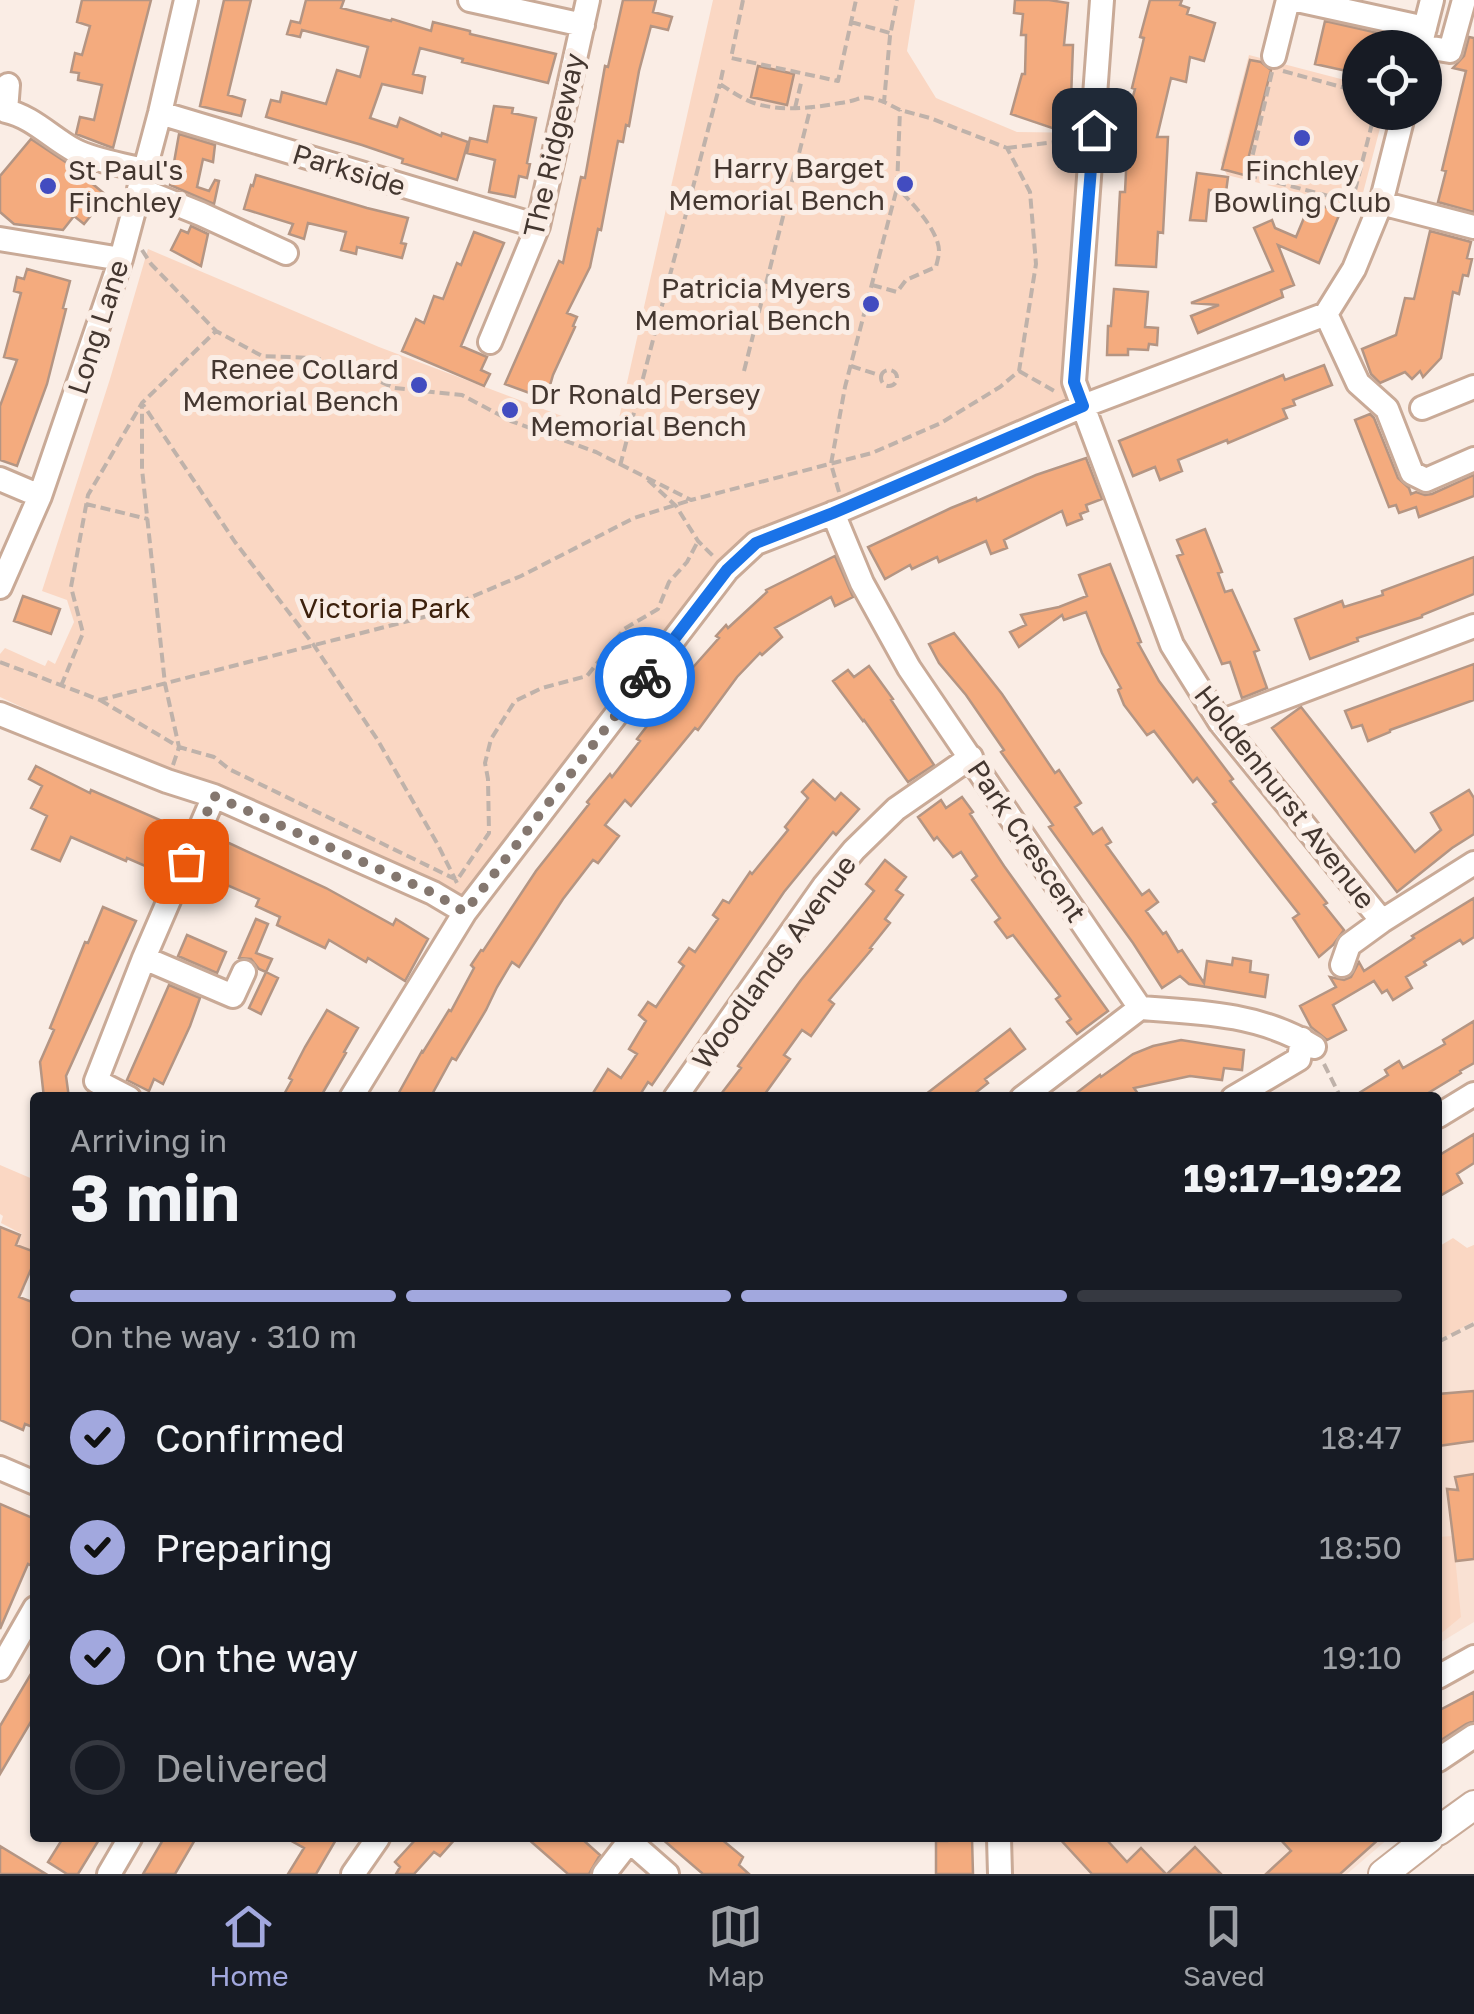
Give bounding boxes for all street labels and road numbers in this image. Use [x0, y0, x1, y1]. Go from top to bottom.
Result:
street label: The Ridgeway [516, 49, 591, 240]
street label: Parkside [289, 137, 410, 202]
street label: Long Lane [60, 255, 135, 398]
street label: Holdenhurst Avenue [1188, 678, 1383, 915]
street label: Park Crescent [961, 754, 1094, 928]
street label: Woodlands Avenue [685, 848, 862, 1075]

